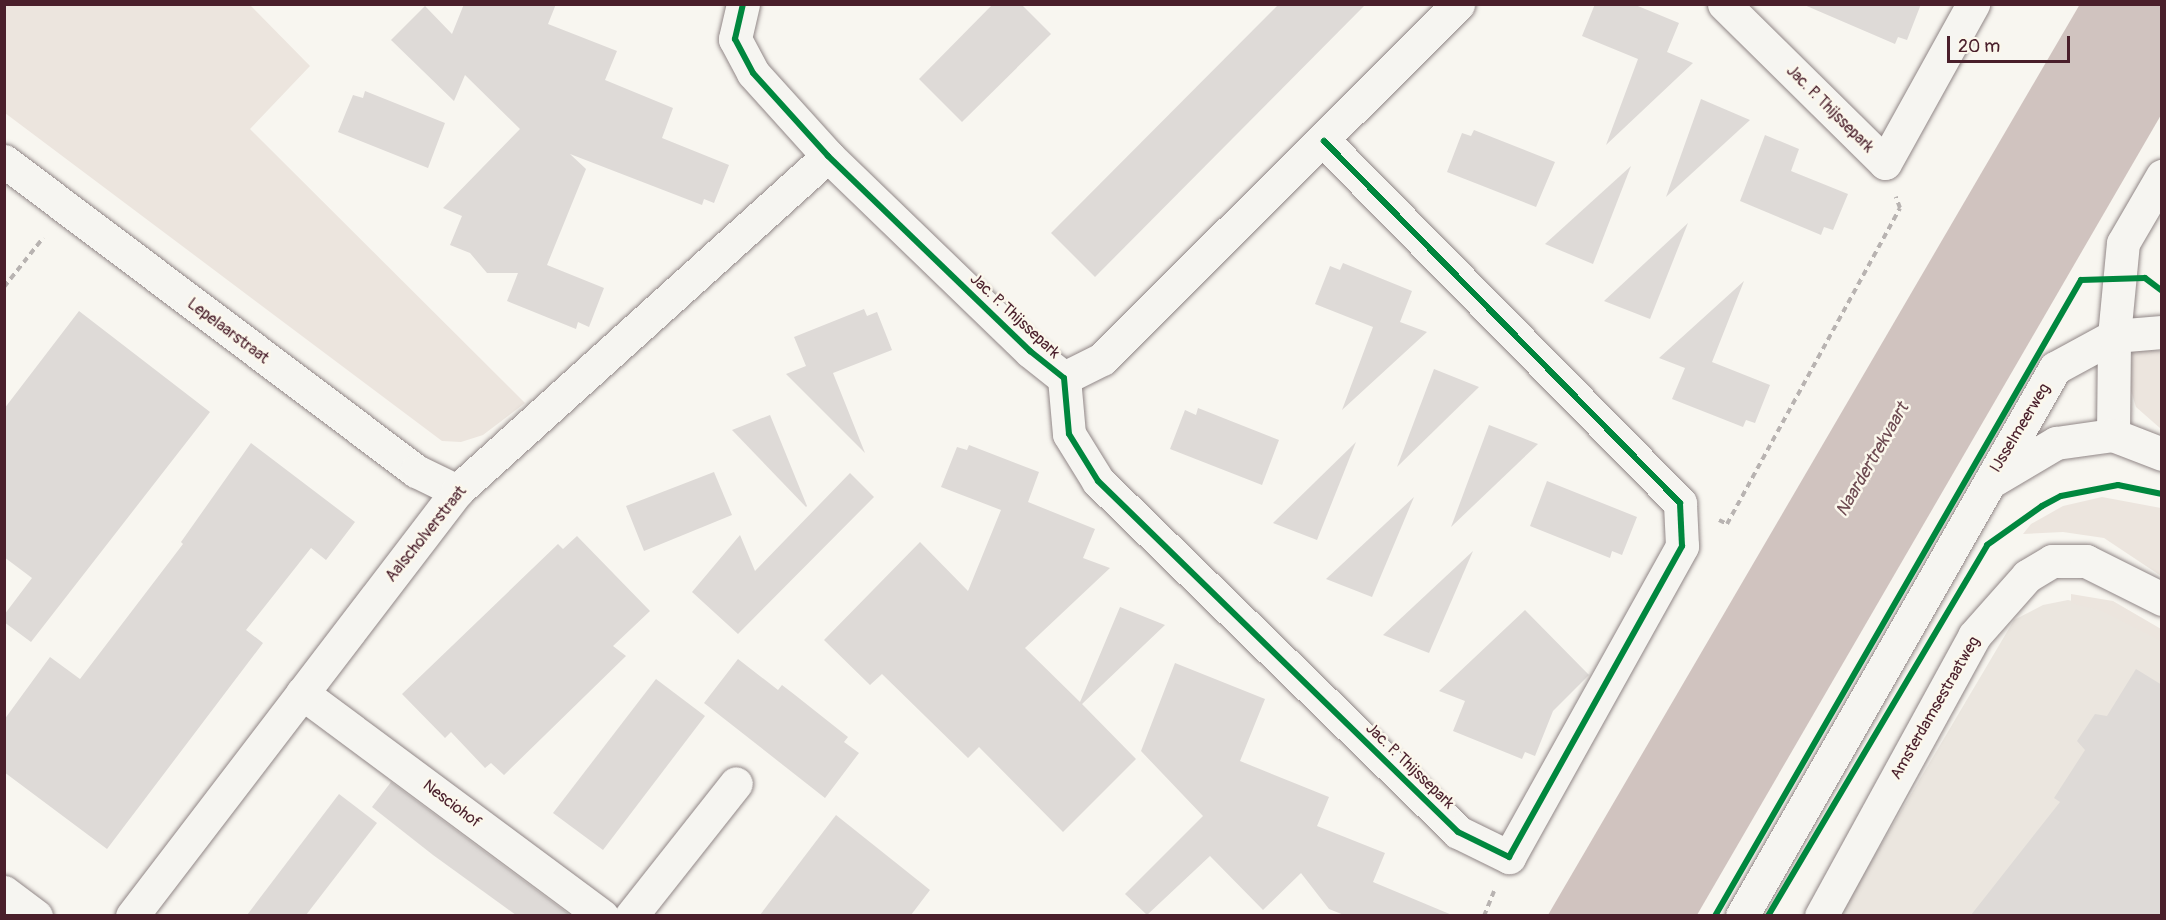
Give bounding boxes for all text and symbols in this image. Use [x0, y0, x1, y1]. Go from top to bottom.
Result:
scale bar [1950, 24, 2073, 62]
text: 20 m [1958, 35, 2000, 58]
street label: Jac. P. Thijssepark [1782, 61, 1878, 157]
street label: Jac. P. Thijssepark [966, 269, 1064, 363]
street label: Lepelaarstraat [184, 294, 272, 368]
street label: IJsselmeerweg [1986, 380, 2054, 476]
water label: Naardertrekvaart [1832, 399, 1914, 521]
street label: Aalscholverstraat [381, 482, 471, 586]
street label: Amsterdamsestraatweg [1886, 633, 1984, 783]
street label: Jac. P. Thijssepark [1362, 719, 1458, 813]
street label: Nesciohof [419, 776, 485, 832]

